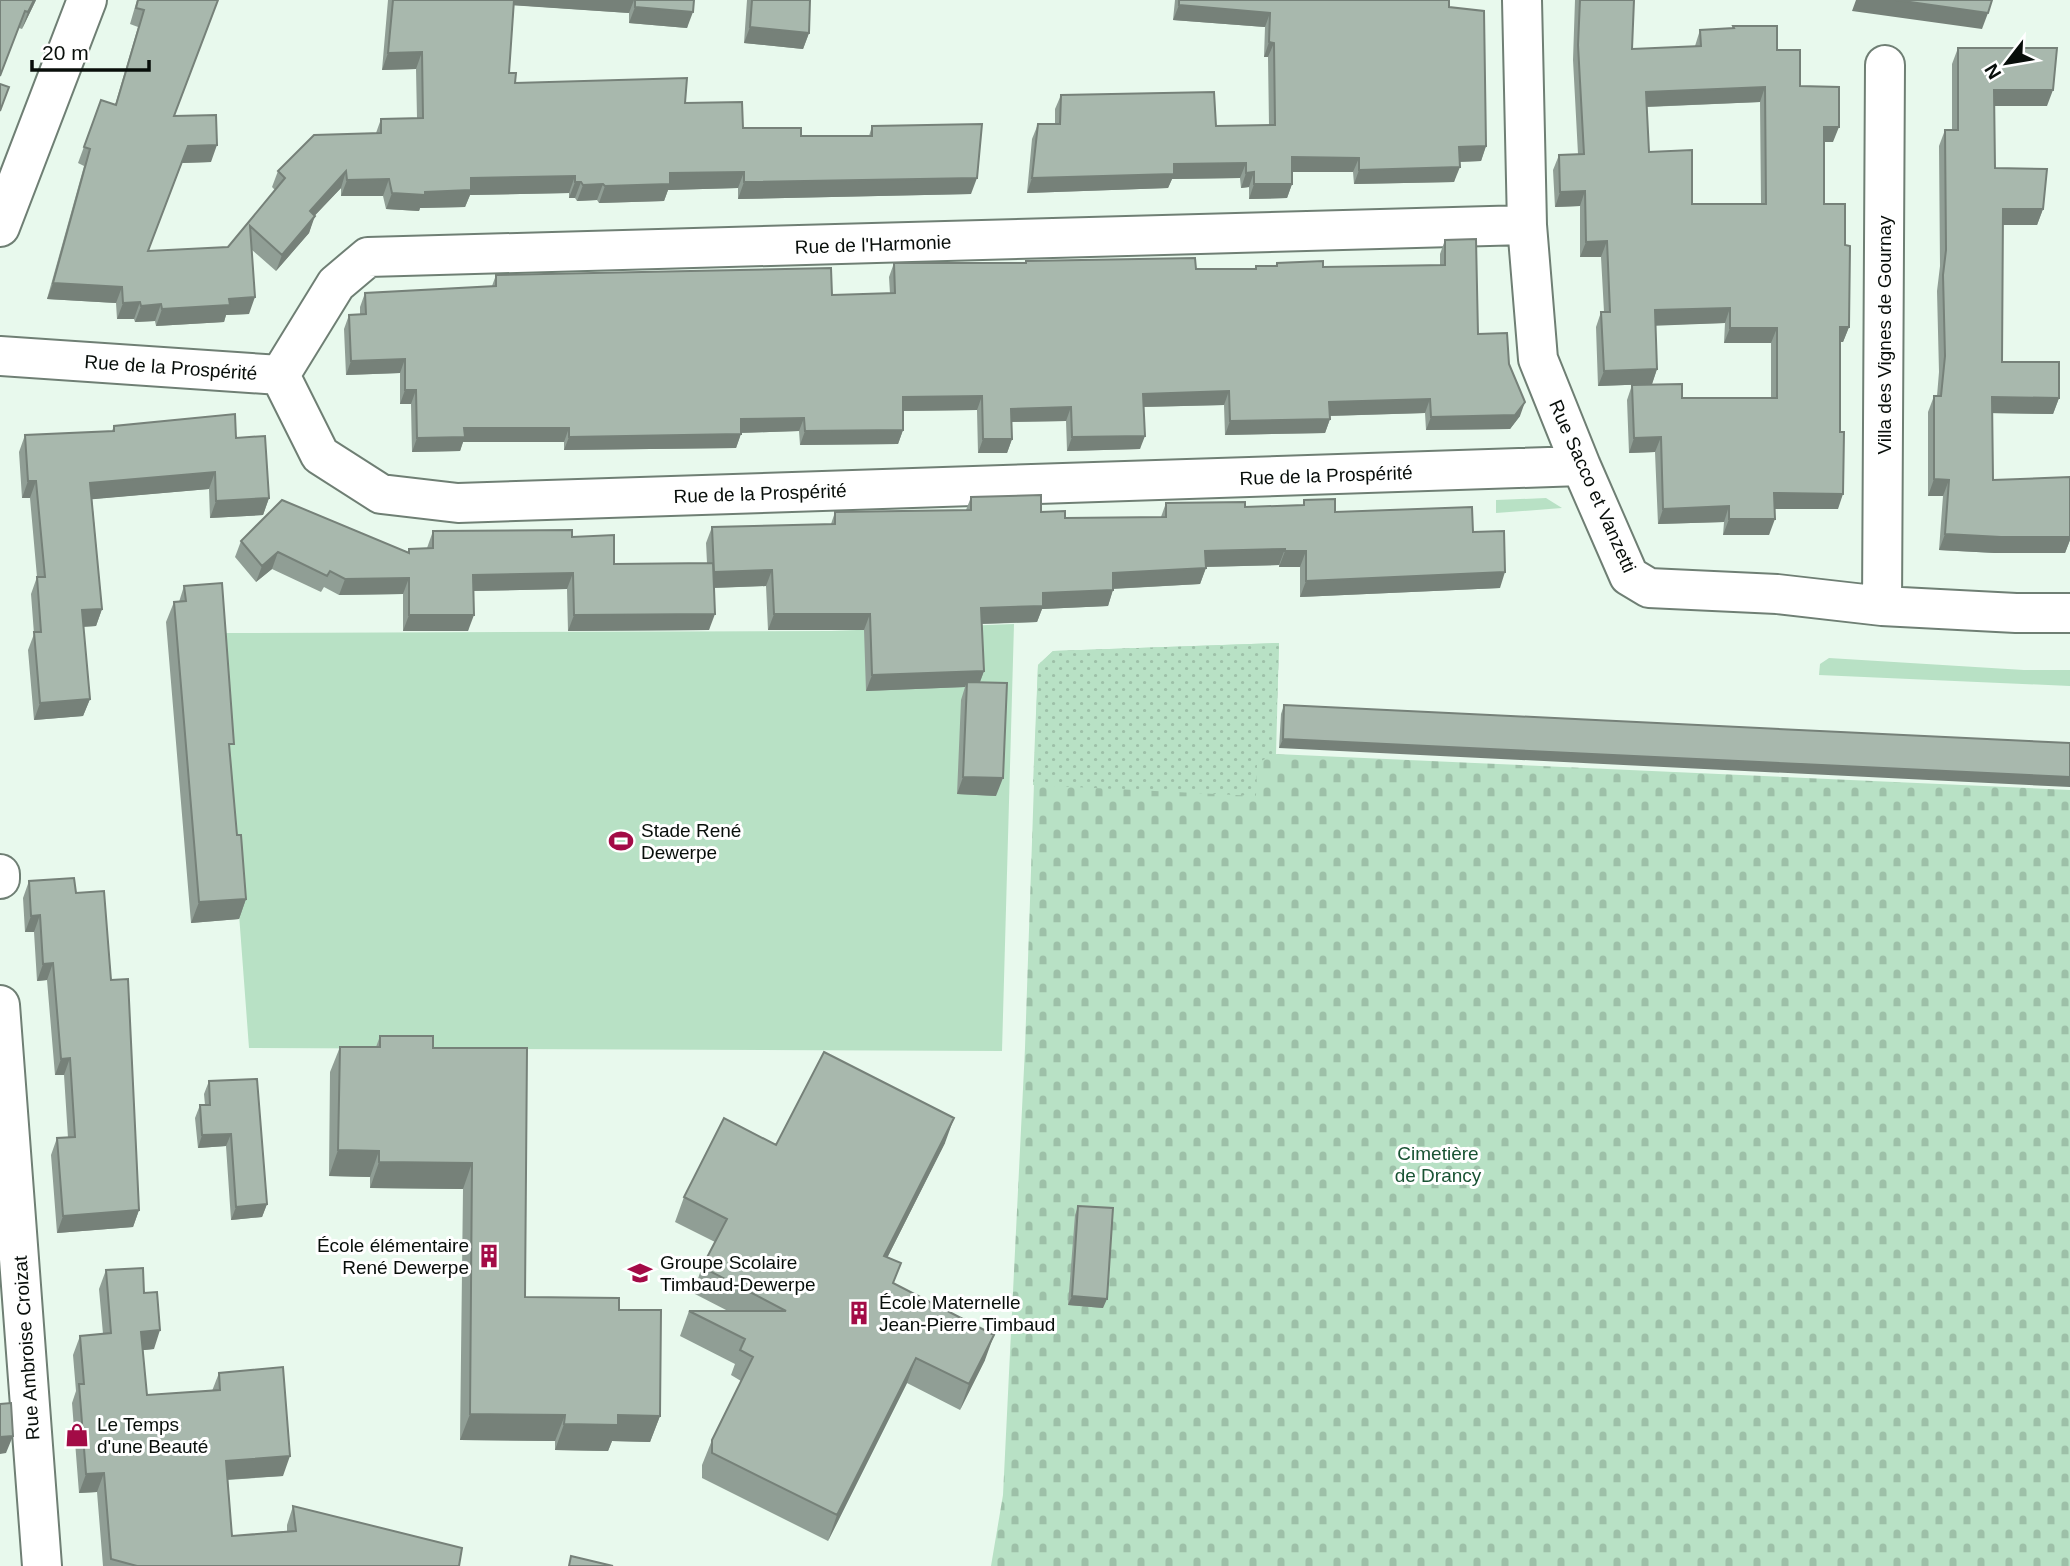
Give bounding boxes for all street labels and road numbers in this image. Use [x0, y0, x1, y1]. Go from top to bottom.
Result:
street label: Villa des Vignes de Gournay [1874, 215, 1895, 455]
street label: Rue de l'Harmonie [794, 231, 952, 258]
street label: Rue de la Prospérité [84, 351, 258, 384]
street label: Rue Sacco et Vanzetti [1545, 397, 1640, 576]
street label: Rue de la Prospérité [1239, 462, 1413, 489]
street label: Rue de la Prospérité [673, 480, 847, 507]
street label: Rue Ambroise Croizat [10, 1254, 43, 1441]

